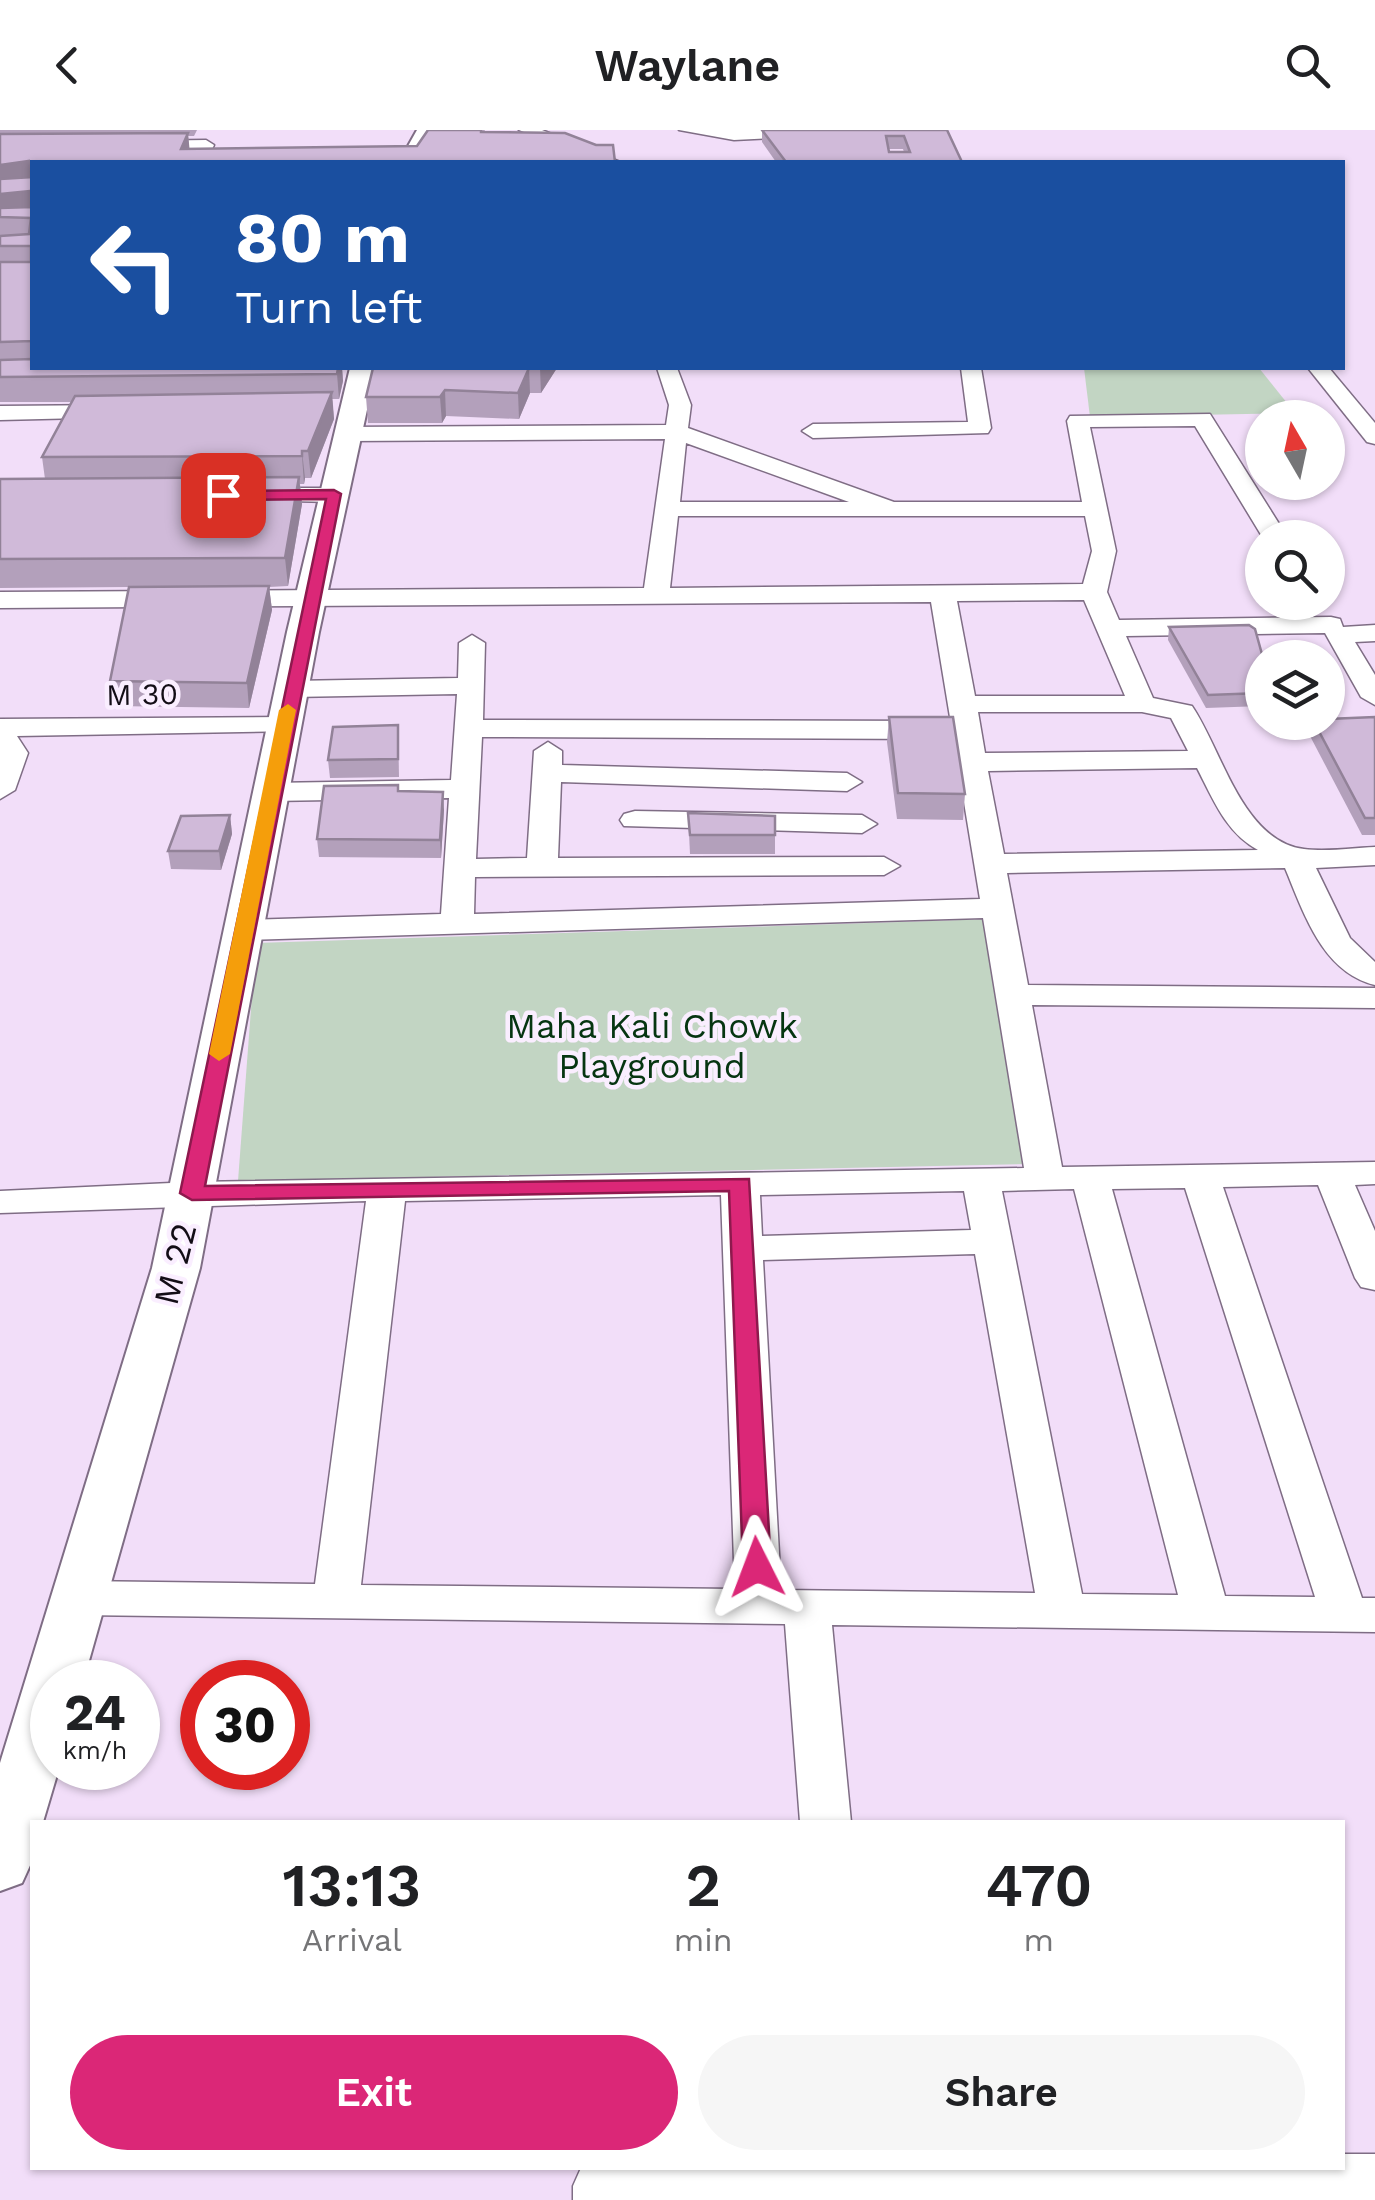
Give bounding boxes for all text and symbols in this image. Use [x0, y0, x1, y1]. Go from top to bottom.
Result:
icon: back [40, 38, 95, 93]
icon: search [1280, 38, 1335, 93]
text: Waylane [595, 39, 780, 92]
text: 80 m [235, 197, 410, 279]
icon: left [70, 200, 200, 330]
text: Turn left [235, 281, 422, 334]
north arrow [1245, 400, 1345, 500]
map controls [1245, 400, 1345, 740]
pin [181, 453, 266, 538]
icon: arrive [196, 468, 251, 523]
button: search [1245, 520, 1345, 620]
button: layers [1245, 640, 1345, 740]
street label: M 30 [106, 676, 178, 712]
park label: Maha Kali Chowk Playground [506, 1005, 798, 1087]
street label: M 22 [145, 1219, 205, 1309]
position arrow [705, 1515, 809, 1619]
speed limit sign: 30 [180, 1660, 310, 1790]
text: 24 [64, 1683, 126, 1742]
text: km/h [63, 1736, 127, 1765]
text: 13:13 [283, 1850, 421, 1921]
text: 2 [685, 1850, 721, 1921]
text: 470 [985, 1850, 1092, 1921]
text: Arrival [302, 1921, 402, 1959]
text: min [674, 1921, 733, 1959]
text: m [1024, 1921, 1054, 1959]
button: Exit [70, 2035, 678, 2150]
button: Share [698, 2035, 1305, 2150]

